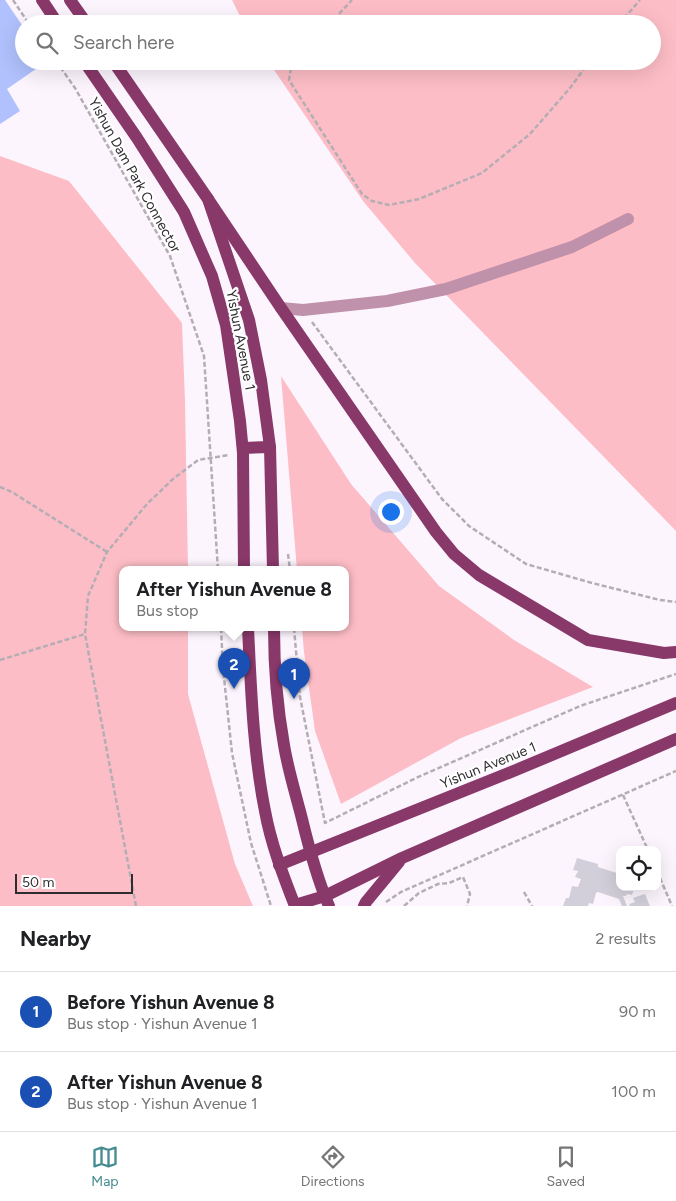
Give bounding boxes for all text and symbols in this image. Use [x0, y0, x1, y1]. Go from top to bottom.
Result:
search box [15, 15, 661, 70]
icon: search [33, 29, 61, 57]
text: Search here [73, 31, 175, 54]
street label: Yishun Dam Park Connector [85, 95, 184, 256]
street label: Yishun Avenue 1 [222, 289, 259, 392]
your location [378, 499, 404, 525]
popup [119, 566, 349, 631]
text: After Yishun Avenue 8 [136, 578, 332, 601]
text: Bus stop [136, 601, 199, 620]
pin: 2 [218, 648, 250, 689]
pin: 1 [278, 658, 310, 699]
street label: Yishun Avenue 1 [438, 739, 539, 792]
map controls [616, 846, 661, 891]
button: locate [616, 846, 661, 891]
scale bar [15, 871, 132, 894]
text: 50 m [22, 874, 54, 891]
text: Nearby [20, 926, 91, 951]
text: 2 results [596, 929, 656, 948]
text: Before Yishun Avenue 8 [67, 991, 275, 1014]
text: 1 [33, 1002, 39, 1021]
text: 90 m [619, 1002, 656, 1021]
text: Bus stop · Yishun Avenue 1 [67, 1014, 258, 1033]
text: After Yishun Avenue 8 [67, 1071, 263, 1094]
text: 2 [31, 1082, 41, 1101]
text: 100 m [611, 1082, 656, 1101]
text: Bus stop · Yishun Avenue 1 [67, 1094, 258, 1113]
tab: Map [91, 1143, 119, 1190]
tab: Directions [301, 1143, 365, 1190]
tab: Saved [546, 1143, 585, 1190]

